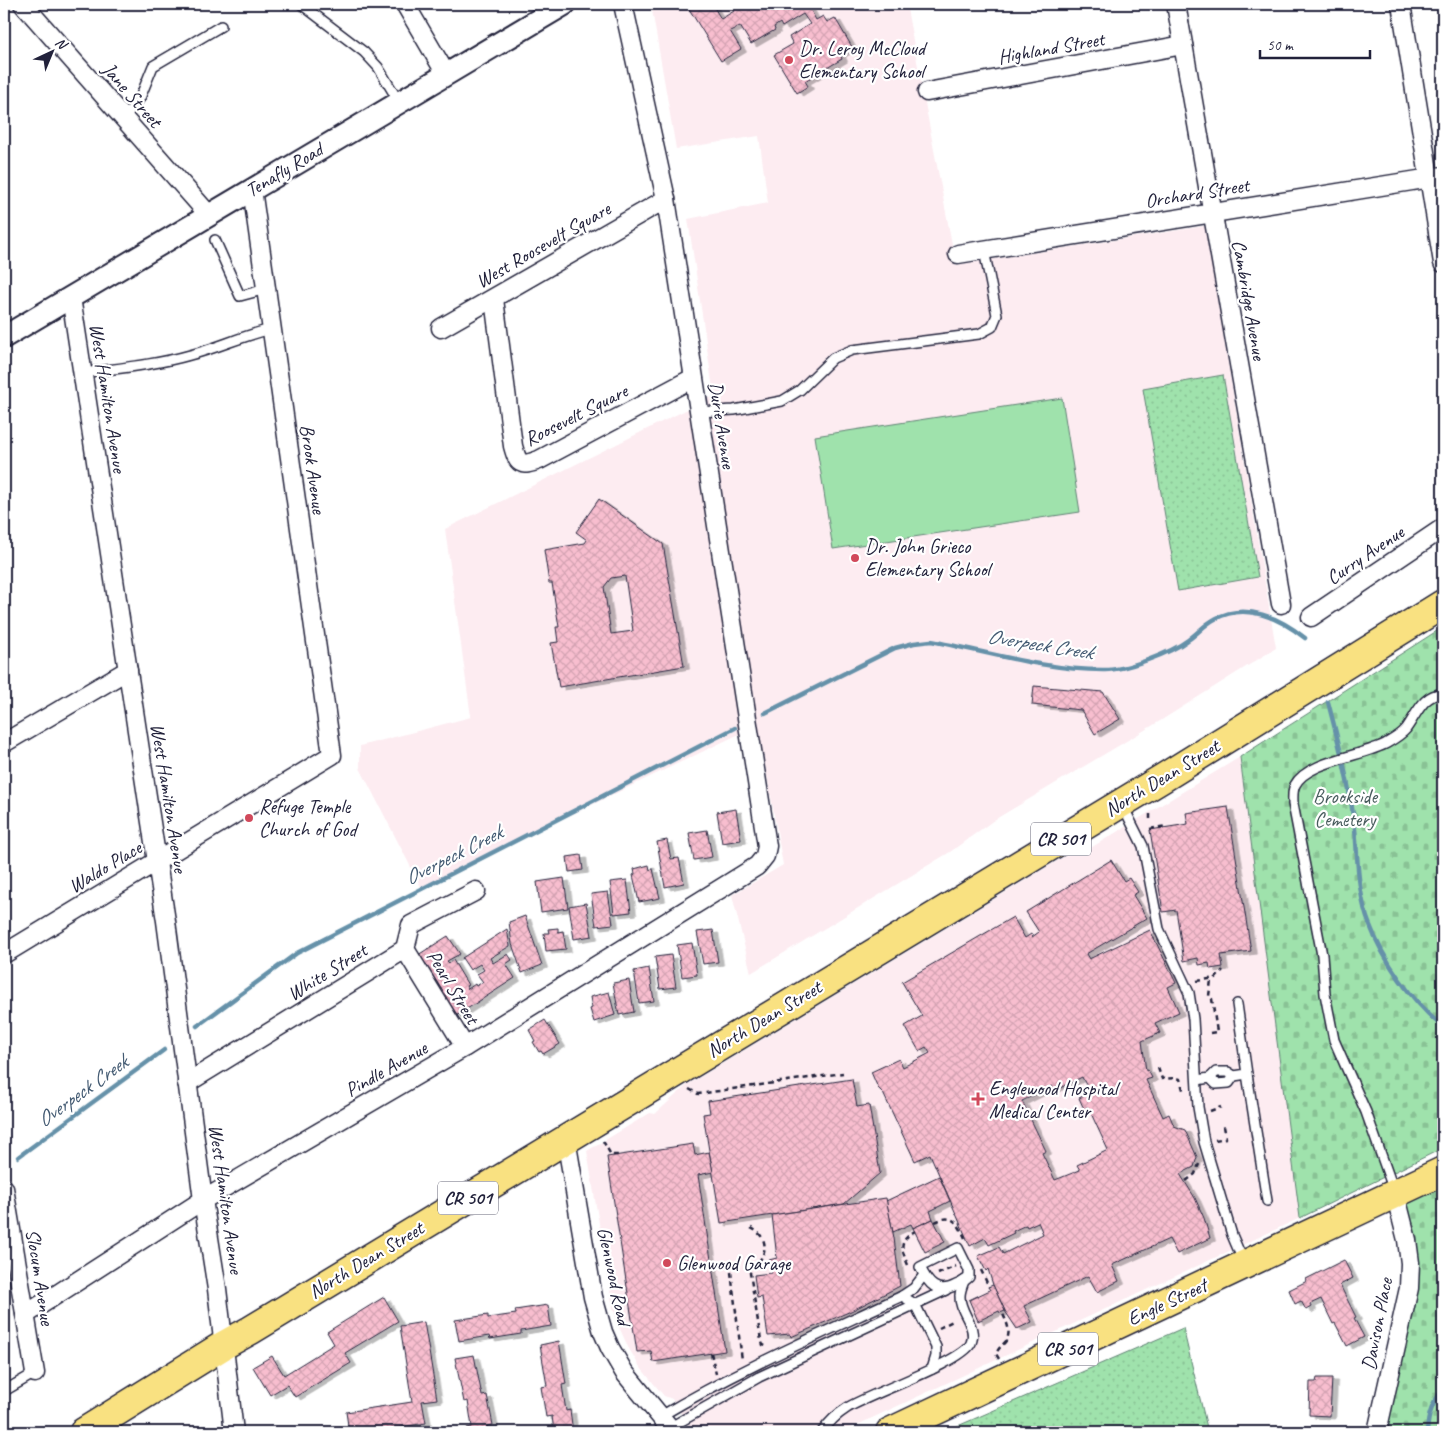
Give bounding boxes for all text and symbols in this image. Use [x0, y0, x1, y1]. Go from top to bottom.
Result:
street label: Highland Street [996, 26, 1109, 70]
north arrow [28, 28, 78, 78]
scale bar [1260, 28, 1370, 60]
text: N [52, 34, 71, 54]
place label: Dr. Leroy McCloud Elementary School [799, 36, 928, 84]
text: 50 m [1267, 36, 1294, 55]
marker: Dr. Leroy McCloud Elementary School [783, 54, 795, 66]
street label: Jane Street [96, 57, 169, 134]
street label: Tenafly Road [241, 136, 330, 203]
street label: Orchard Street [1143, 172, 1253, 214]
street label: West Roosevelt Square [471, 196, 616, 294]
street label: Cambridge Avenue [1226, 238, 1272, 363]
street label: West Hamilton Avenue [84, 322, 132, 476]
street label: Roosevelt Square [520, 378, 633, 452]
street label: Durie Avenue [703, 380, 741, 472]
street label: Brook Avenue [294, 423, 332, 517]
street label: Curry Avenue [1321, 519, 1410, 590]
place label: Dr. John Grieco Elementary School [865, 534, 993, 582]
marker: Dr. John Grieco Elementary School [849, 552, 861, 564]
water label: Overpeck Creek [986, 623, 1098, 666]
street label: West Hamilton Avenue [145, 722, 193, 876]
street label: North Dean Street [1100, 733, 1226, 822]
park label: Brookside Cemetery [1313, 784, 1378, 832]
place label: Refuge Temple Church of God [259, 794, 359, 842]
marker: Refuge Temple Church of God [243, 812, 255, 824]
water label: Overpeck Creek [400, 818, 509, 891]
road number: CR 501 [1031, 822, 1091, 856]
street label: Waldo Place [64, 835, 147, 899]
street label: White Street [283, 937, 373, 1006]
street label: Pearl Street [421, 945, 486, 1031]
street label: North Dean Street [702, 974, 828, 1063]
street label: Pindle Avenue [340, 1035, 433, 1103]
water label: Overpeck Creek [31, 1047, 135, 1133]
place label: Englewood Hospital Medical Center [989, 1076, 1121, 1124]
marker: Englewood Hospital Medical Center [971, 1092, 985, 1106]
street label: West Hamilton Avenue [203, 1123, 249, 1277]
road number: CR 501 [438, 1182, 498, 1214]
street label: North Dean Street [304, 1215, 430, 1304]
street label: Glenwood Road [591, 1225, 637, 1330]
street label: Slocum Avenue [20, 1227, 60, 1328]
place label: Glenwood Garage [677, 1251, 792, 1276]
marker: Glenwood Garage [661, 1257, 673, 1269]
street label: Engle Street [1123, 1271, 1214, 1331]
street label: Davison Place [1356, 1274, 1398, 1372]
road number: CR 501 [1038, 1332, 1098, 1366]

